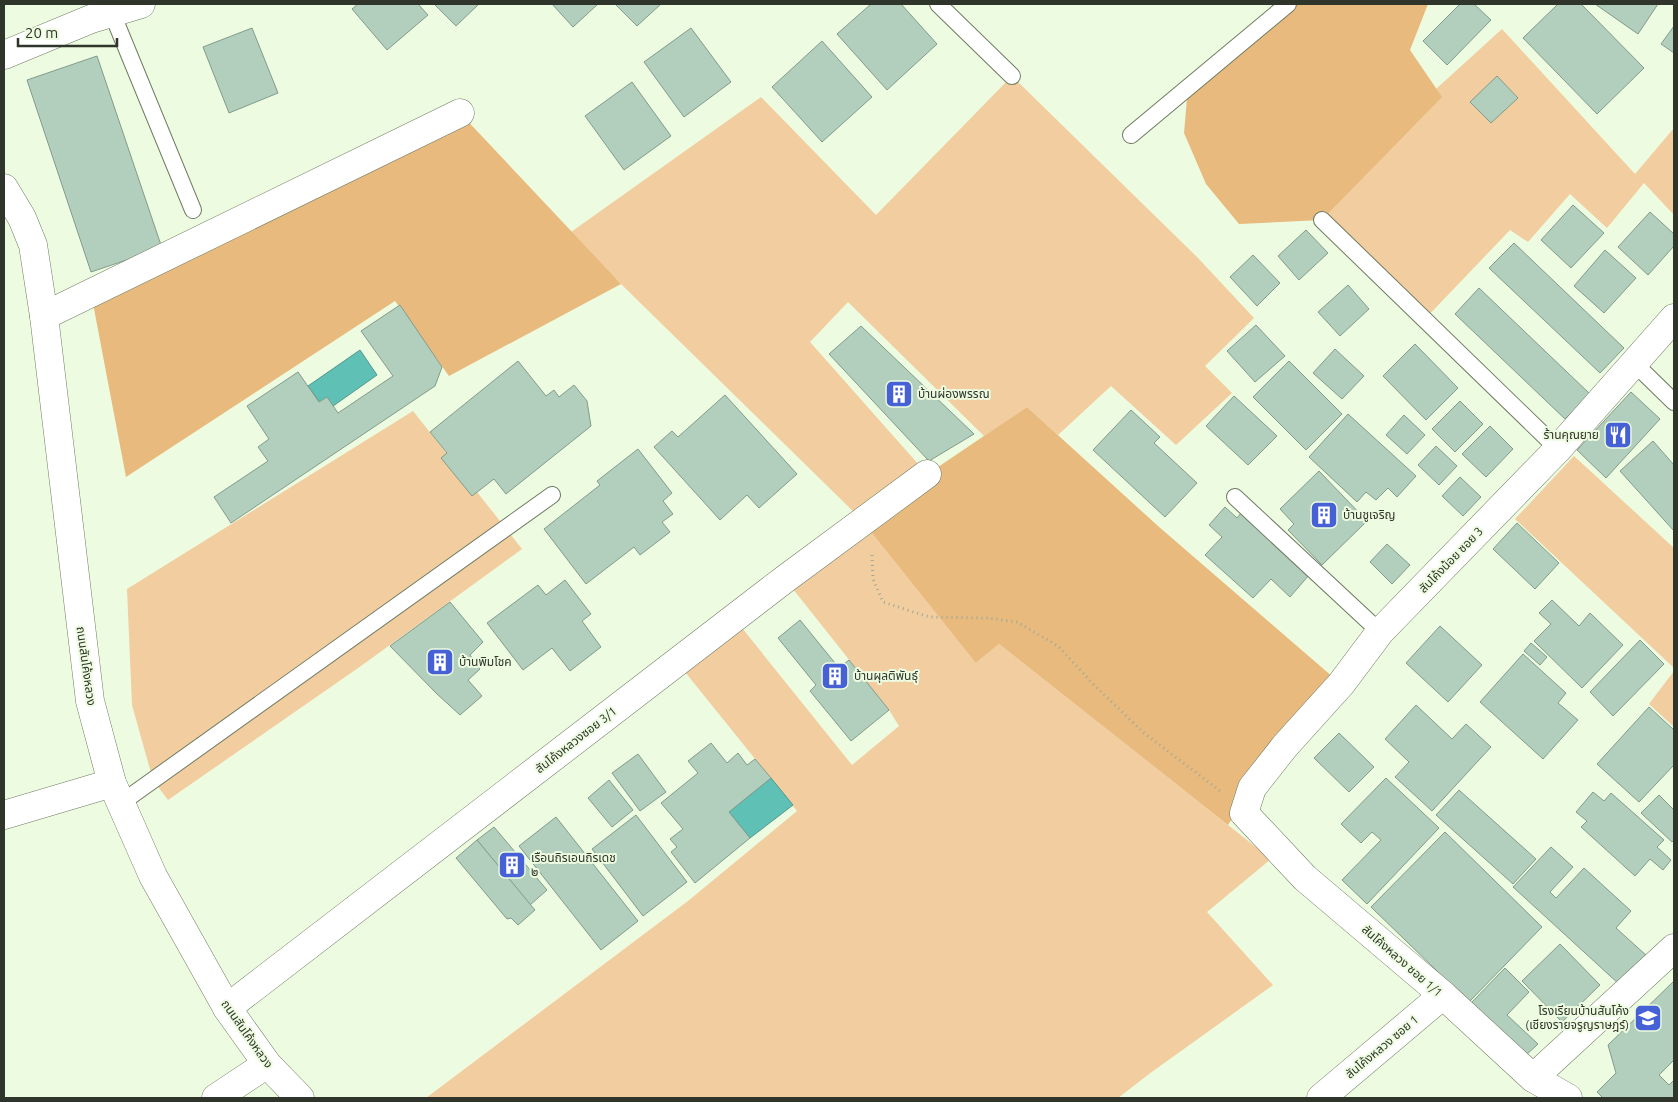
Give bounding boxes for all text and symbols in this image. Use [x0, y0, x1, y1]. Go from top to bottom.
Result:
scale bar [18, 15, 116, 47]
text: 20 m [25, 24, 58, 41]
building icon: บ้านผ่องพรรณ [884, 379, 914, 409]
place label: บ้านผ่องพรรณ [918, 387, 990, 400]
restaurant icon: ร้านคุณยาย [1603, 420, 1633, 450]
place label: ร้านคุณยาย [1544, 428, 1599, 442]
building icon: บ้านชูเจริญ [1309, 500, 1339, 530]
place label: บ้านชูเจริญ [1343, 508, 1395, 522]
street label: สันโค้งน้อย ซอย 3 [1416, 524, 1485, 595]
street label: ถนนสันโค้งหลวง [75, 626, 98, 706]
building icon: บ้านพิมโชค [425, 647, 455, 677]
place label: บ้านพิมโชค [459, 655, 512, 668]
building icon: บ้านผุลติพันธ์ุ [820, 661, 850, 691]
place label: บ้านผุลติพันธ์ุ [854, 669, 918, 683]
street label: สันโค้งหลวงซอย 3/1 [533, 704, 619, 775]
building icon: เรือนถิรเอนถิรเดช ๒ [497, 850, 527, 880]
place label: เรือนถิรเอนถิรเดช ๒ [531, 851, 616, 878]
street label: สันโค้งหลวง ซอย 1/1 [1360, 922, 1445, 999]
street label: ถนนสันโค้งหลวง [219, 997, 276, 1070]
school or university icon: โรงเรียนบ้านสันโค้ง (เชียงรายจรูญราษฎร์) [1633, 1003, 1663, 1033]
place label: โรงเรียนบ้านสันโค้ง (เชียงรายจรูญราษฎร์) [1525, 1004, 1629, 1032]
street label: สันโค้งหลวง ซอย 1 [1343, 1012, 1421, 1081]

